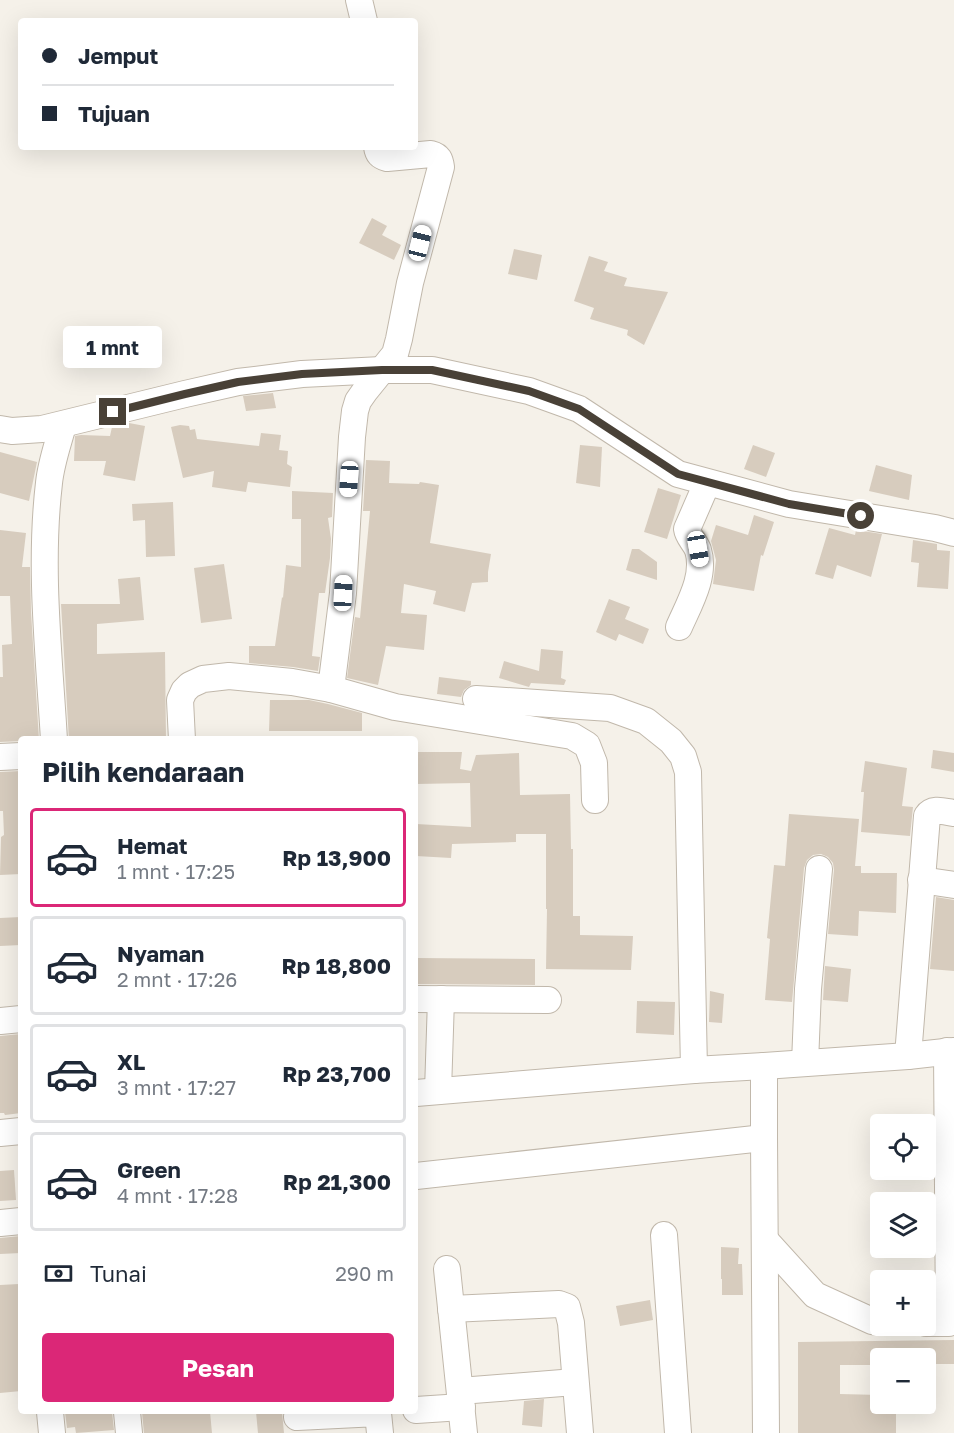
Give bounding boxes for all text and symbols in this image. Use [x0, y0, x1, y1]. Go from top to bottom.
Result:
text: Jemput [78, 42, 158, 69]
text: Tujuan [78, 100, 150, 127]
car [407, 223, 433, 263]
callout: 1 mnt [63, 325, 162, 367]
text: 1 mnt [86, 335, 139, 359]
route end [99, 398, 126, 425]
car [339, 460, 359, 498]
route start [847, 502, 874, 529]
car [686, 530, 710, 568]
car [333, 575, 353, 611]
text: Pilih kendaraan [42, 756, 244, 788]
icon: car [45, 831, 99, 885]
text: Hemat [117, 832, 188, 859]
text: Rp 13,900 [282, 844, 391, 871]
text: 1 mnt · 17:25 [117, 859, 235, 883]
icon: car [45, 939, 99, 993]
text: Nyaman [117, 940, 204, 967]
text: Rp 18,800 [282, 952, 391, 979]
text: 2 mnt · 17:26 [117, 967, 237, 991]
icon: car [45, 1047, 99, 1101]
text: XL [117, 1048, 145, 1075]
text: Rp 23,700 [282, 1060, 391, 1087]
text: 3 mnt · 17:27 [117, 1075, 236, 1099]
map controls [870, 1114, 936, 1414]
button: locate [870, 1114, 936, 1180]
icon: car [45, 1155, 99, 1209]
text: Green [117, 1156, 181, 1183]
text: Rp 21,300 [283, 1168, 391, 1195]
text: 4 mnt · 17:28 [117, 1183, 238, 1207]
button: layers [870, 1192, 936, 1258]
icon: cash [42, 1257, 75, 1290]
text: Tunai [90, 1260, 147, 1287]
text: 290 m [335, 1261, 394, 1285]
button: + [870, 1270, 936, 1336]
button: Pesan [42, 1333, 394, 1402]
button: − [870, 1348, 936, 1414]

